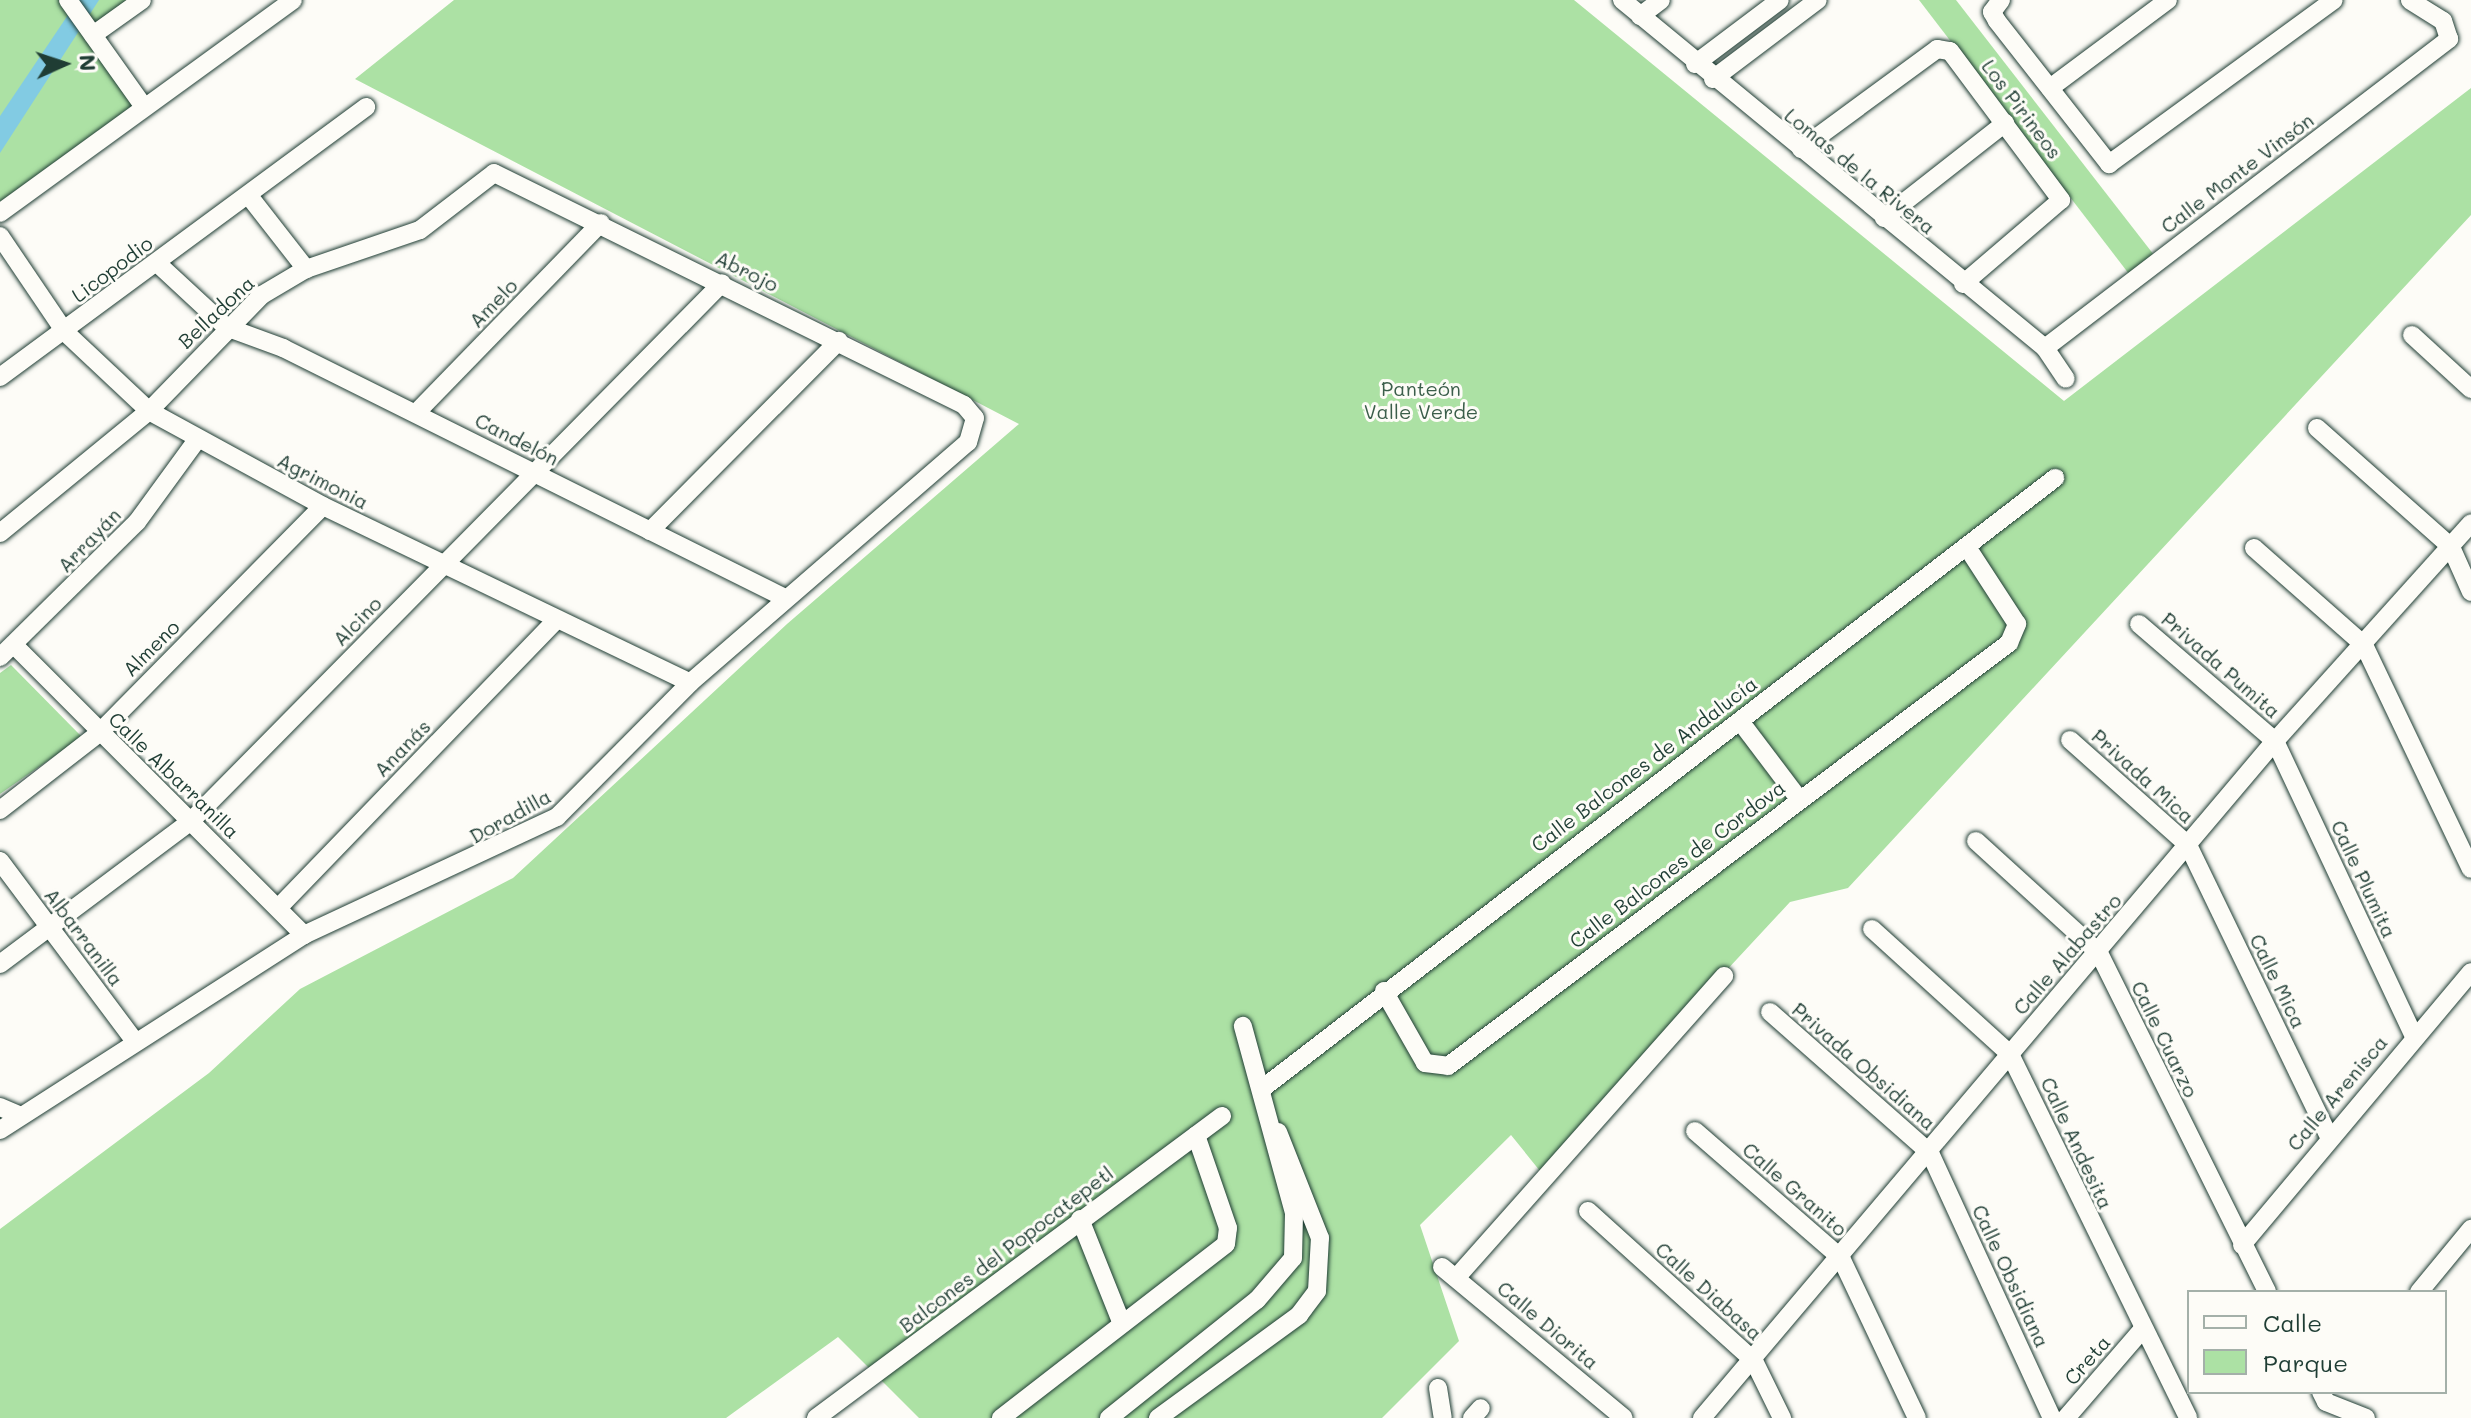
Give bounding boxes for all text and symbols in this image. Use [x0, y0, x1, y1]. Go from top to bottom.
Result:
north arrow [24, 24, 104, 104]
text: N [74, 54, 103, 72]
street label: Los Pirineos [1977, 55, 2067, 163]
street label: Lomas de la Rivera [1780, 103, 1940, 239]
street label: Calle Monte Vinsón [2156, 108, 2318, 238]
street label: Licopodio [67, 231, 157, 307]
street label: Abrojo [712, 246, 782, 296]
street label: Belladona [173, 271, 259, 353]
street label: Amelo [464, 273, 522, 333]
park label: Panteón Valle Verde [1364, 377, 1478, 424]
street label: Candelón [471, 408, 563, 470]
street label: Agrimonia [273, 448, 373, 514]
street label: Arrayán [52, 503, 126, 577]
street label: Alcino [328, 591, 386, 651]
street label: Privada Pumita [2157, 607, 2285, 723]
street label: Almeno [118, 615, 184, 681]
street label: Calle Balcones de Andalucía [1526, 671, 1762, 857]
street label: Calle Albarranilla [104, 707, 244, 843]
street label: Ananás [369, 714, 435, 782]
street label: Privada Mica [2087, 724, 2199, 828]
street label: Calle Balcones de Cordova [1564, 775, 1790, 953]
street label: Doradilla [465, 784, 555, 848]
street label: Calle Plumita [2326, 816, 2402, 942]
street label: Albarranilla [39, 883, 129, 991]
street label: Calle Alabastro [2008, 889, 2126, 1019]
street label: Calle Mica [2245, 930, 2311, 1032]
street label: Calle Cuarzo [2127, 977, 2203, 1101]
street label: Privada Obsidiana [1787, 997, 1941, 1135]
street label: Calle Arenisca [2282, 1031, 2392, 1155]
street label: Calle Andesita [2036, 1073, 2118, 1213]
street label: Calle Granito [1738, 1137, 1852, 1241]
street label: Balcones del Popocatepetl [894, 1161, 1118, 1337]
street label: Calle Obsidiana [1967, 1201, 2055, 1351]
street label: Calle Diabasa [1651, 1237, 1767, 1345]
street label: Calle Diorita [1493, 1276, 1603, 1374]
legend [2187, 1290, 2447, 1394]
text: Calle [2263, 1307, 2322, 1338]
street label: Creta [2059, 1330, 2115, 1390]
text: Parque [2263, 1347, 2348, 1378]

